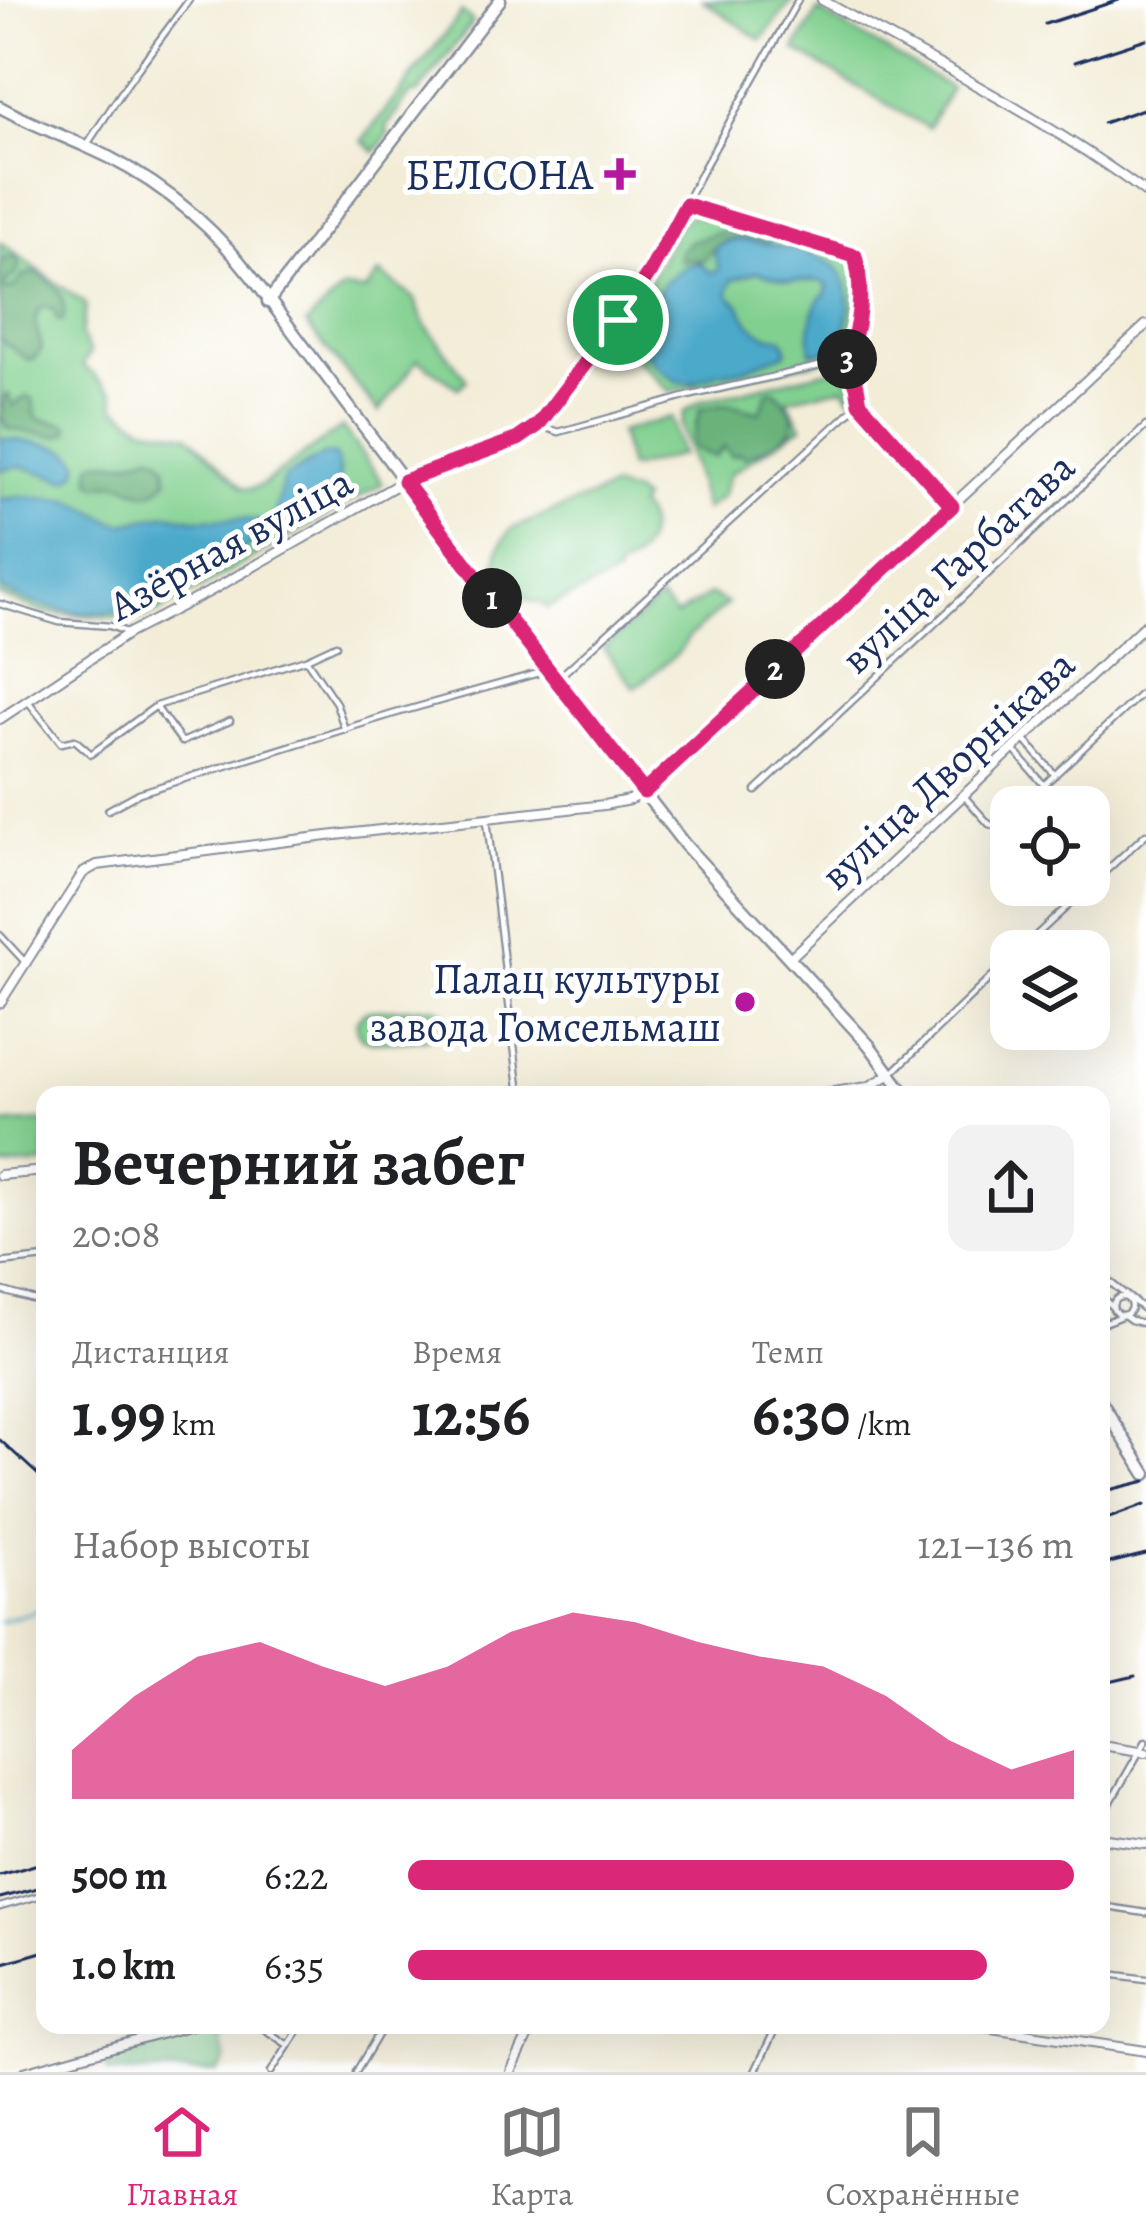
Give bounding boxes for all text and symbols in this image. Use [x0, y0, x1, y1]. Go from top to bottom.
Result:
place label: БЕЛСОНА [405, 146, 593, 203]
marker: БЕЛСОНА [604, 158, 636, 190]
pin [567, 269, 669, 371]
icon: arrive [585, 287, 651, 353]
pin: 3 [817, 329, 877, 389]
text: 3 [840, 336, 854, 381]
street label: вуліца Гарбатава [828, 438, 1087, 686]
street label: Азёрная вуліца [97, 453, 363, 634]
pin: 1 [462, 568, 522, 628]
text: 1 [486, 575, 498, 620]
street label: вуліца Дворнікава [808, 636, 1087, 902]
pin: 2 [745, 639, 805, 699]
text: 2 [767, 646, 783, 691]
map controls [990, 786, 1110, 1050]
button: locate [990, 786, 1110, 906]
button: layers [990, 930, 1110, 1050]
place label: Палац культуры завода Гомсельмаш [369, 950, 721, 1055]
marker: Палац культуры завода Гомсельмаш [732, 989, 758, 1015]
text: Вечерний забег [72, 1117, 525, 1207]
button: share [948, 1125, 1074, 1251]
text: 20:08 [72, 1207, 160, 1260]
text: Дистанция [72, 1329, 229, 1374]
text: Время [412, 1329, 502, 1374]
text: Темп [752, 1329, 824, 1374]
text: 1.99 [72, 1374, 166, 1456]
text: 12:56 [412, 1374, 530, 1456]
text: 6:30 [752, 1374, 850, 1456]
text: km [166, 1401, 216, 1446]
text: /km [850, 1401, 912, 1446]
text: Набор высоты [72, 1518, 311, 1571]
text: 121–136 m [917, 1518, 1074, 1571]
text: 500 m [72, 1849, 167, 1902]
text: 6:22 [264, 1849, 328, 1902]
text: 1.0 km [72, 1939, 176, 1992]
text: 6:35 [264, 1939, 324, 1992]
tab: Главная [126, 2099, 238, 2216]
tab: Карта [490, 2099, 573, 2216]
tab: Сохранённые [825, 2099, 1020, 2216]

